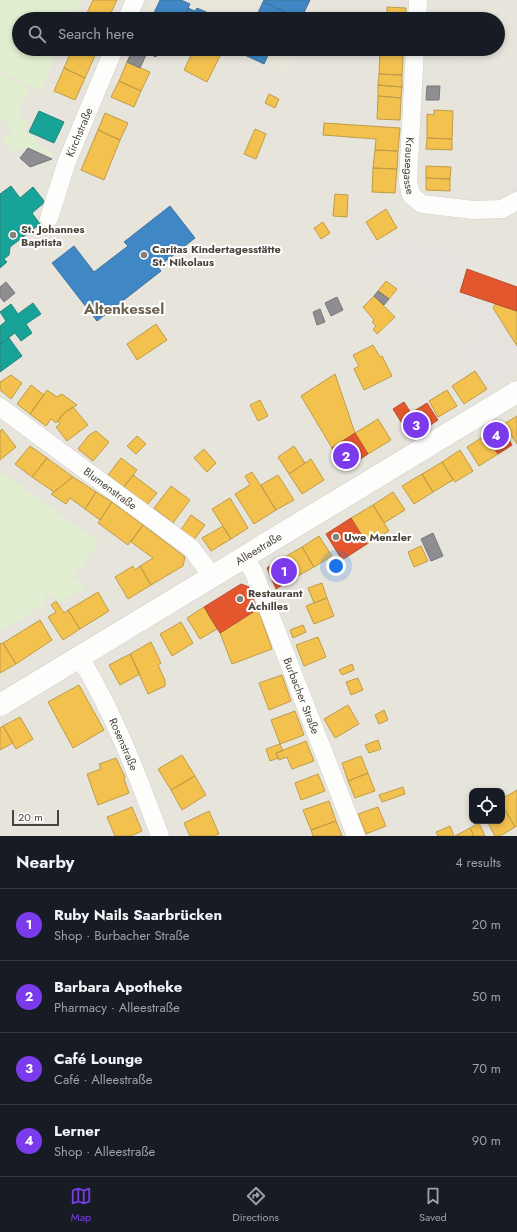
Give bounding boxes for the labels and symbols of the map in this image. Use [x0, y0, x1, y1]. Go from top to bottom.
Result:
street label: Kirchstraße [62, 105, 97, 159]
street label: Krausegasse [400, 137, 419, 196]
place label: St. Johannes Baptista [21, 221, 85, 250]
marker: St. Johannes Baptista [8, 230, 18, 240]
place label: Caritas Kindertagesstätte St. Nikolaus [152, 241, 281, 270]
marker: Caritas Kindertagesstätte St. Nikolaus [139, 250, 149, 260]
district label: Altenkessel [83, 298, 164, 320]
pin: 3 [403, 410, 429, 440]
pin: 4 [483, 420, 509, 450]
pin: 2 [333, 441, 359, 471]
street label: Blumenstraße [80, 463, 140, 514]
street label: Alleestraße [232, 528, 285, 569]
place label: Uwe Menzler [344, 529, 412, 545]
marker: Uwe Menzler [331, 532, 341, 542]
pin: 1 [271, 556, 297, 586]
your location [326, 556, 346, 576]
place label: Restaurant Achilles [247, 585, 303, 614]
marker: Restaurant Achilles [235, 594, 245, 604]
street label: Burbacher Straße [280, 655, 324, 737]
street label: Rosenstraße [105, 715, 142, 773]
scale bar [12, 808, 59, 827]

